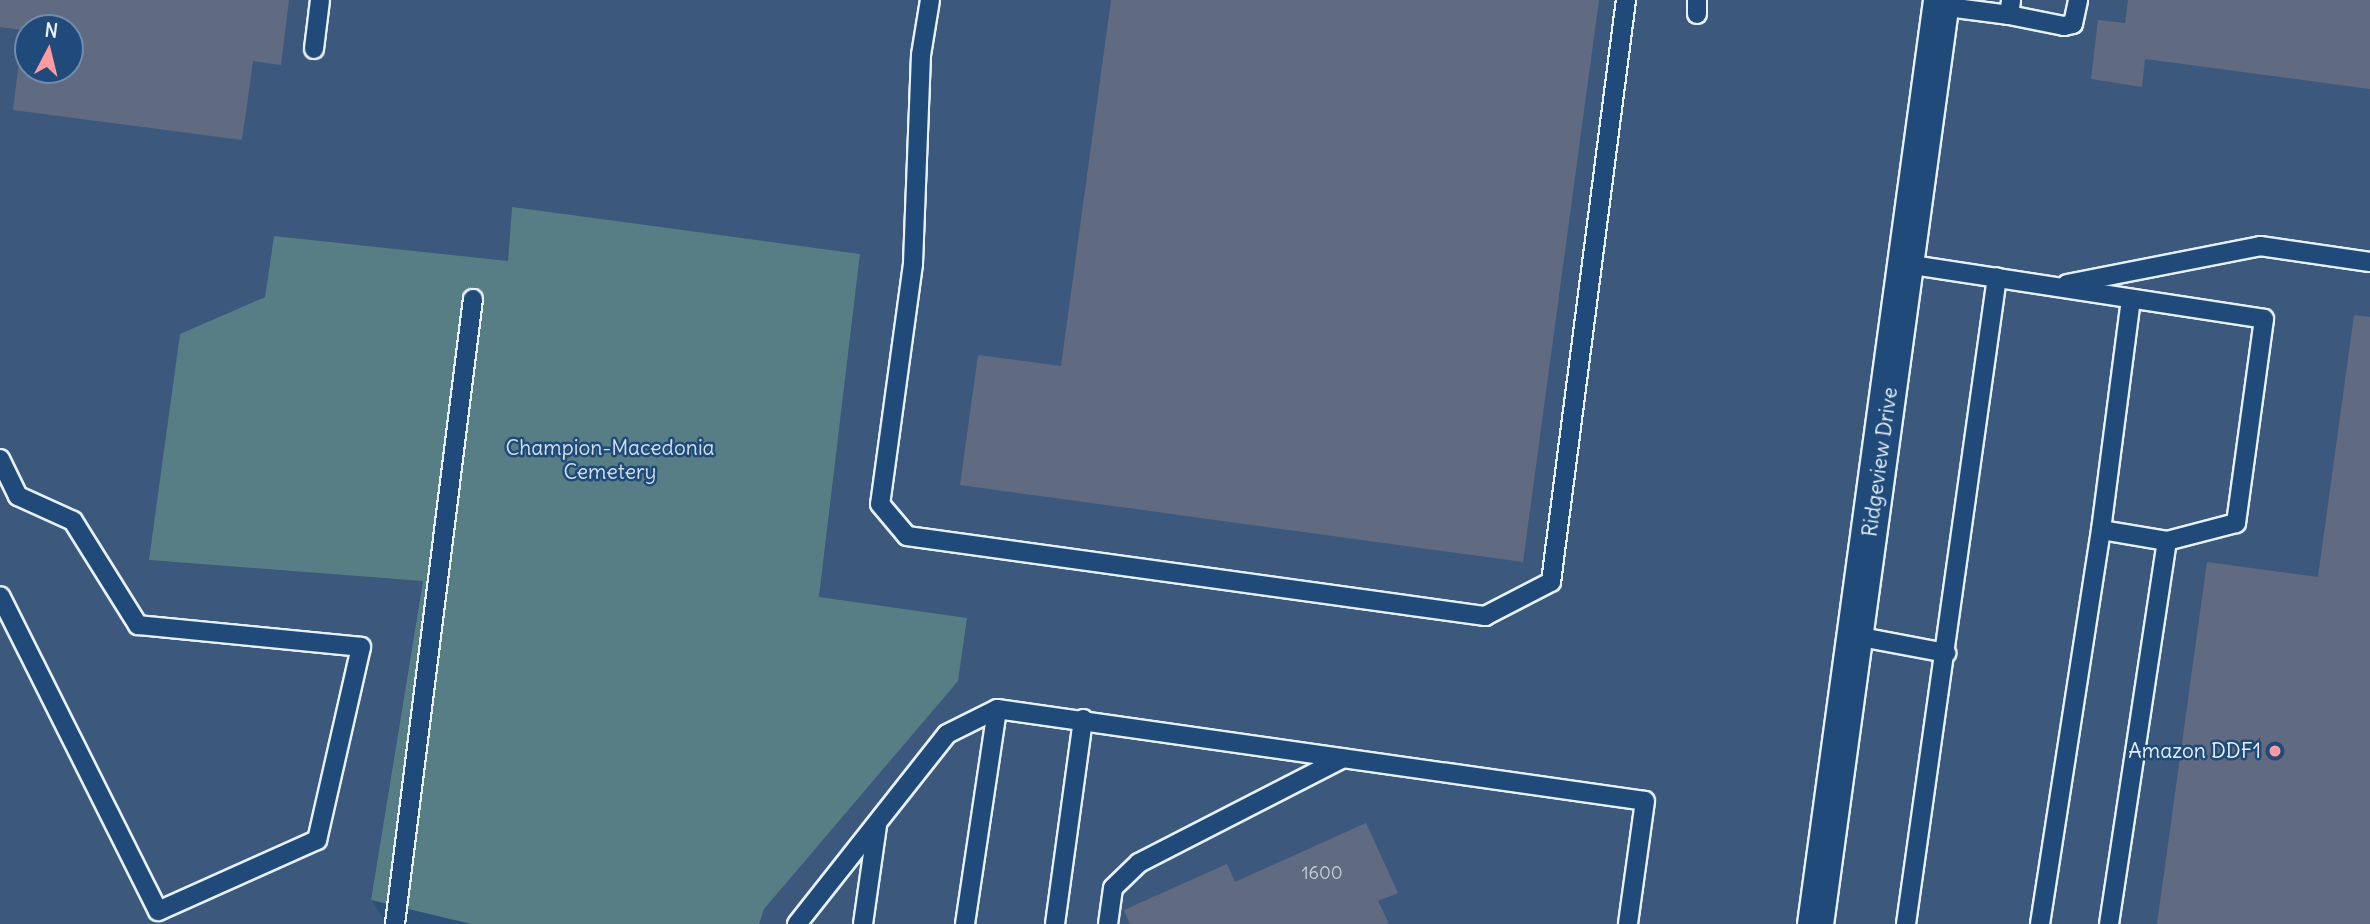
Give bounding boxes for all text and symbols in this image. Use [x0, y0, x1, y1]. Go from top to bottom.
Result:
north arrow [14, 14, 84, 84]
text: N [43, 17, 59, 43]
street label: Ridgeview Drive [1857, 386, 1903, 538]
park label: Champion-Macedonia Cemetery [505, 435, 715, 485]
place label: Amazon DDF1 [2128, 738, 2261, 764]
marker: Amazon DDF1 [2267, 743, 2283, 759]
house number: 1600 [1301, 862, 1343, 884]

